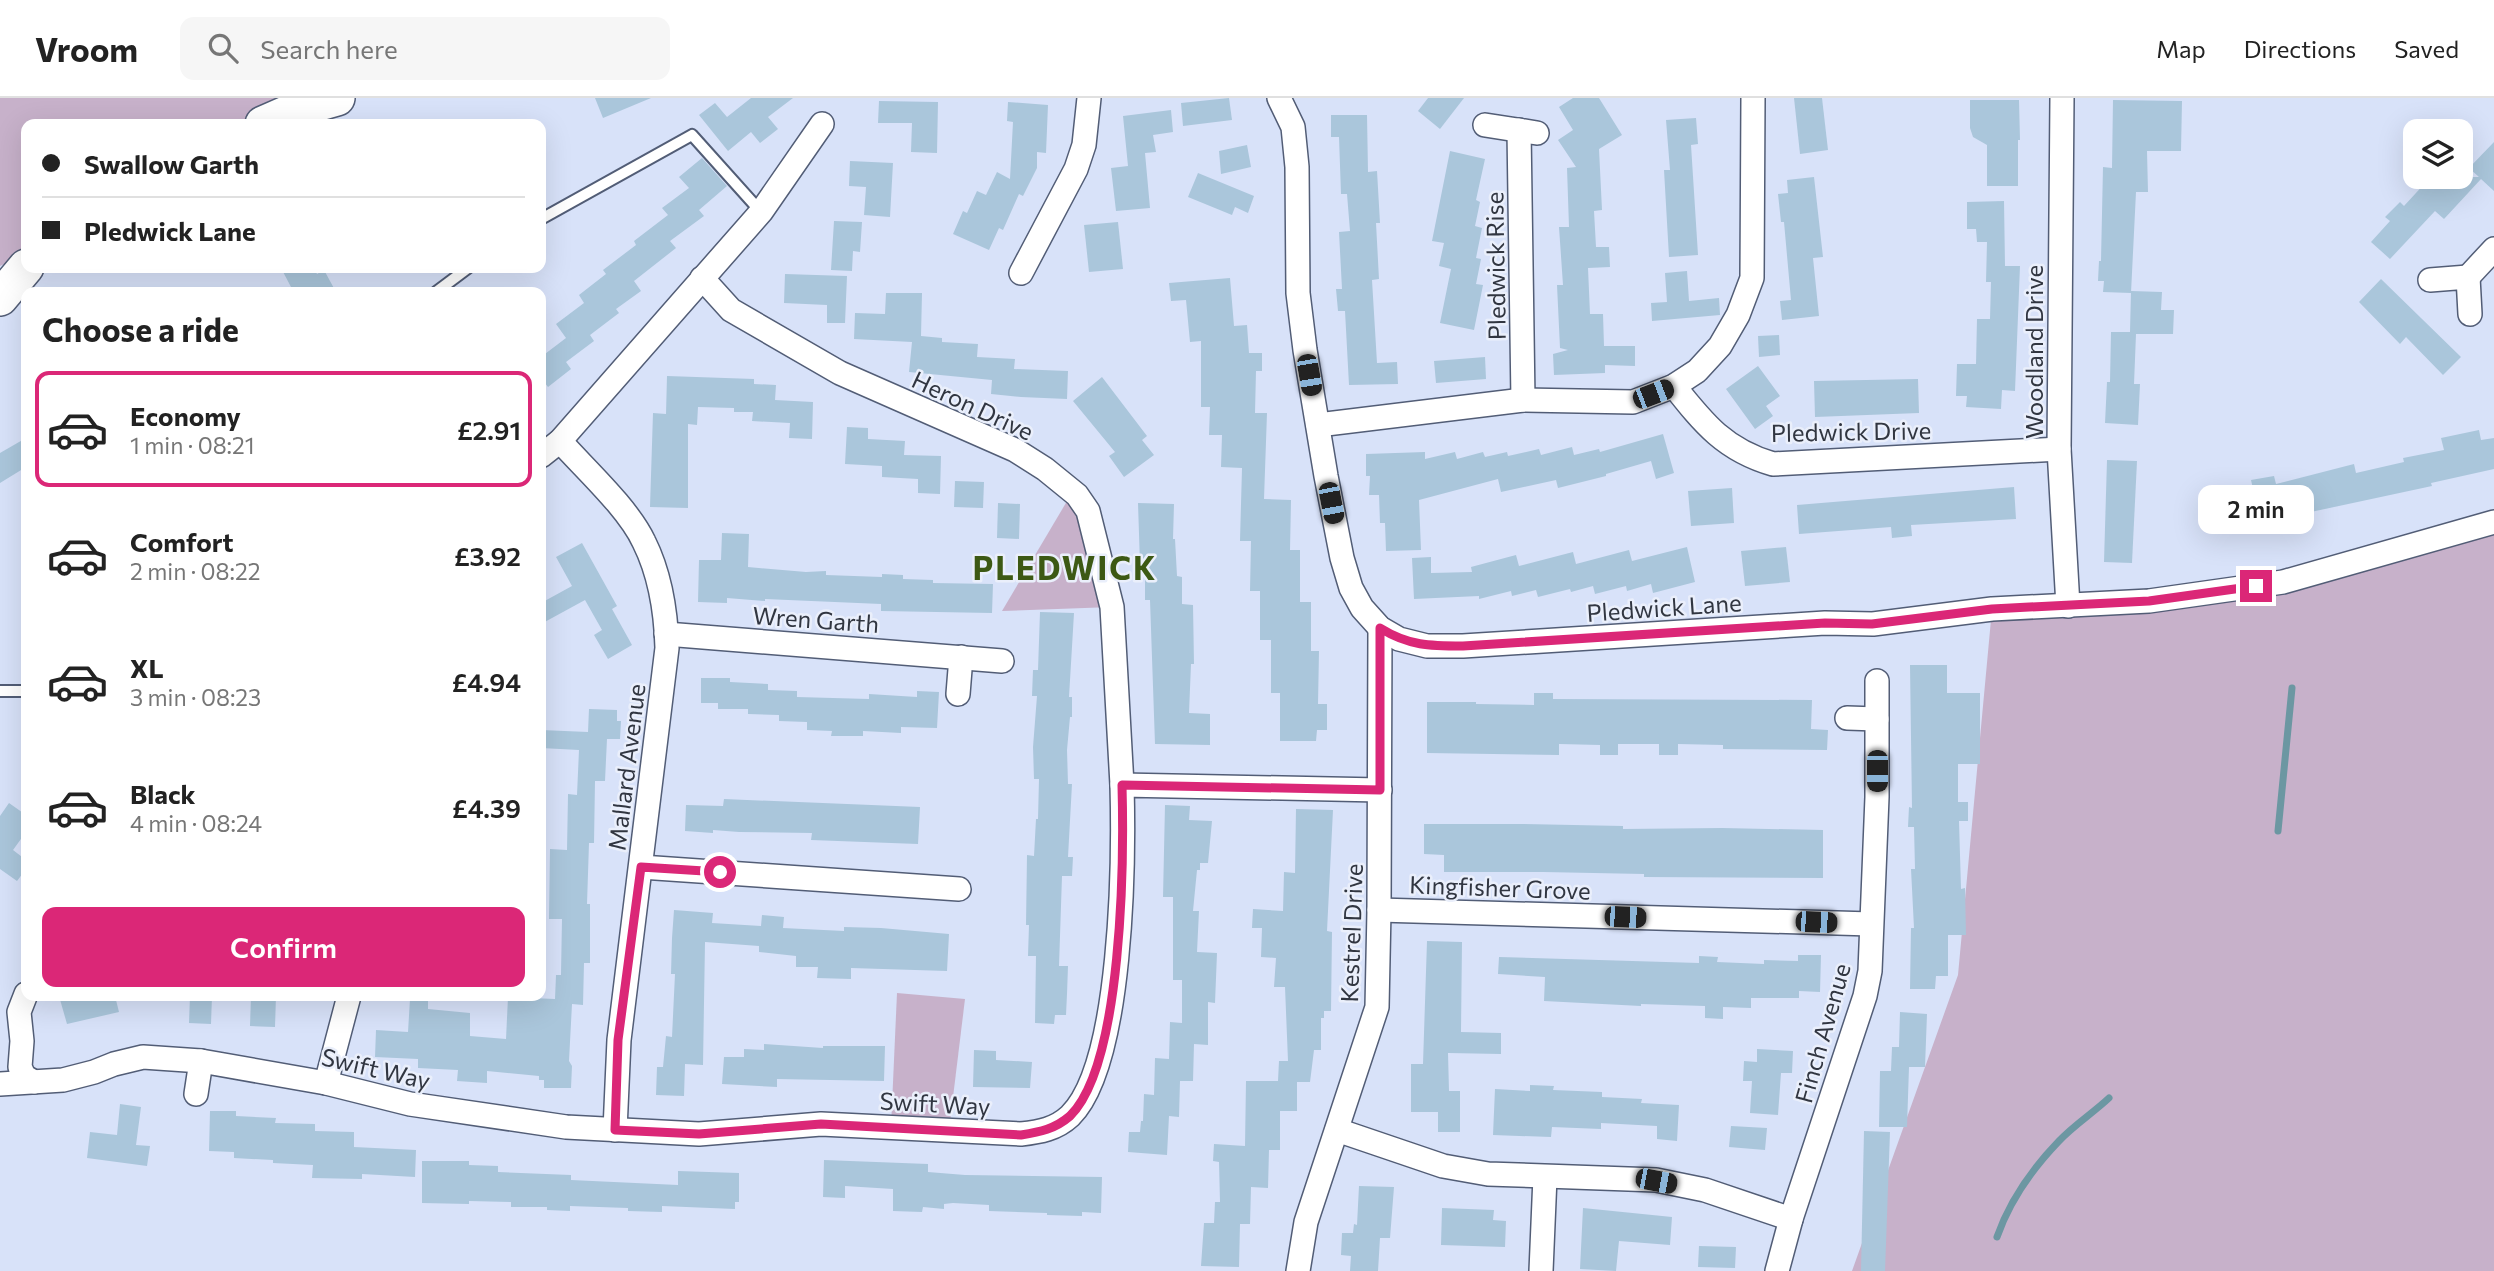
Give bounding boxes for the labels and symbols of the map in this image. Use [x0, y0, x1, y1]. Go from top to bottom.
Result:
street label: Pledwick Rise [1479, 192, 1511, 340]
street label: Woodland Drive [2019, 265, 2048, 439]
car [1296, 352, 1323, 398]
street label: Heron Drive [908, 364, 1038, 446]
car [1630, 377, 1677, 411]
street label: Pledwick Drive [1771, 415, 1931, 447]
car [1317, 480, 1346, 526]
callout: 2 min [2198, 484, 2314, 533]
district label: PLEDWICK [973, 547, 1157, 587]
route end [2240, 570, 2272, 602]
street label: Pledwick Lane [1586, 587, 1742, 627]
street label: Wren Garth [752, 600, 880, 638]
street label: Mallard Avenue [601, 682, 651, 852]
car [1867, 750, 1888, 792]
route start [704, 856, 736, 888]
street label: Kestrel Drive [1334, 863, 1368, 1003]
street label: Kingfisher Grove [1409, 869, 1591, 905]
car [1604, 906, 1647, 928]
car [1795, 911, 1838, 933]
street label: Finch Avenue [1788, 960, 1856, 1106]
street label: Swift Way [319, 1041, 433, 1095]
street label: Swift Way [879, 1086, 991, 1120]
car [1634, 1167, 1679, 1195]

